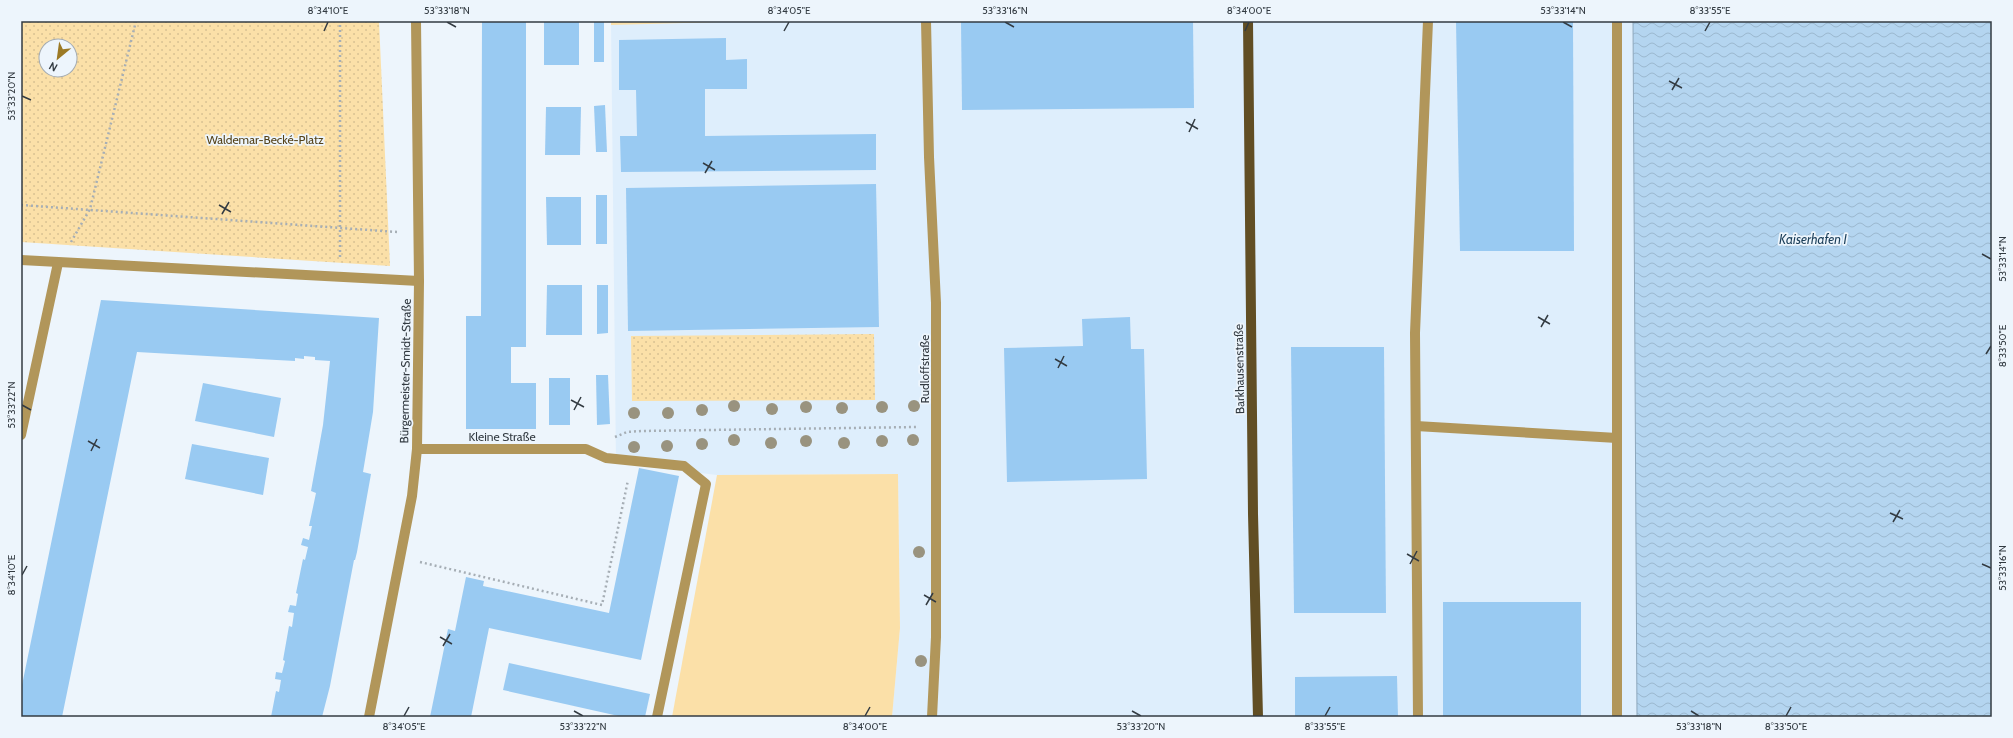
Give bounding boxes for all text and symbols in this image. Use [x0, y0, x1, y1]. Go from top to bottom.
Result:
text: 8°34'10"E [308, 4, 349, 17]
text: 53°33'18"N [424, 4, 470, 17]
text: 8°34'05"E [768, 4, 811, 17]
text: 53°33'16"N [982, 4, 1028, 17]
text: 8°34'00"E [1227, 4, 1272, 17]
text: 53°33'14"N [1540, 4, 1586, 17]
text: 8°33'55"E [1689, 4, 1731, 17]
north arrow [38, 38, 78, 78]
text: N [46, 59, 60, 75]
text: 53°33'20"N [5, 72, 18, 120]
park label: Waldemar-Becké-Platz [206, 132, 324, 147]
water label: Kaiserhafen I [1779, 231, 1848, 247]
text: 53°33'14"N [1996, 236, 2009, 282]
street label: Bürgermeister-Smidt-Straße [396, 298, 414, 444]
street label: Barkhausenstraße [1231, 324, 1247, 414]
text: 8°33'50"E [1996, 324, 2009, 367]
street label: Rudloffstraße [917, 335, 932, 403]
text: 53°33'22"N [5, 381, 18, 429]
street label: Kleine Straße [468, 429, 536, 444]
text: 53°33'16"N [1996, 545, 2009, 591]
text: 8°34'10"E [5, 554, 18, 595]
text: 8°34'05"E [383, 720, 426, 733]
text: 53°33'22"N [559, 720, 607, 733]
text: 8°34'00"E [843, 720, 888, 733]
text: 53°33'20"N [1117, 720, 1165, 733]
text: 8°33'55"E [1304, 720, 1346, 733]
text: 53°33'18"N [1676, 720, 1722, 733]
text: 8°33'50"E [1765, 720, 1808, 733]

